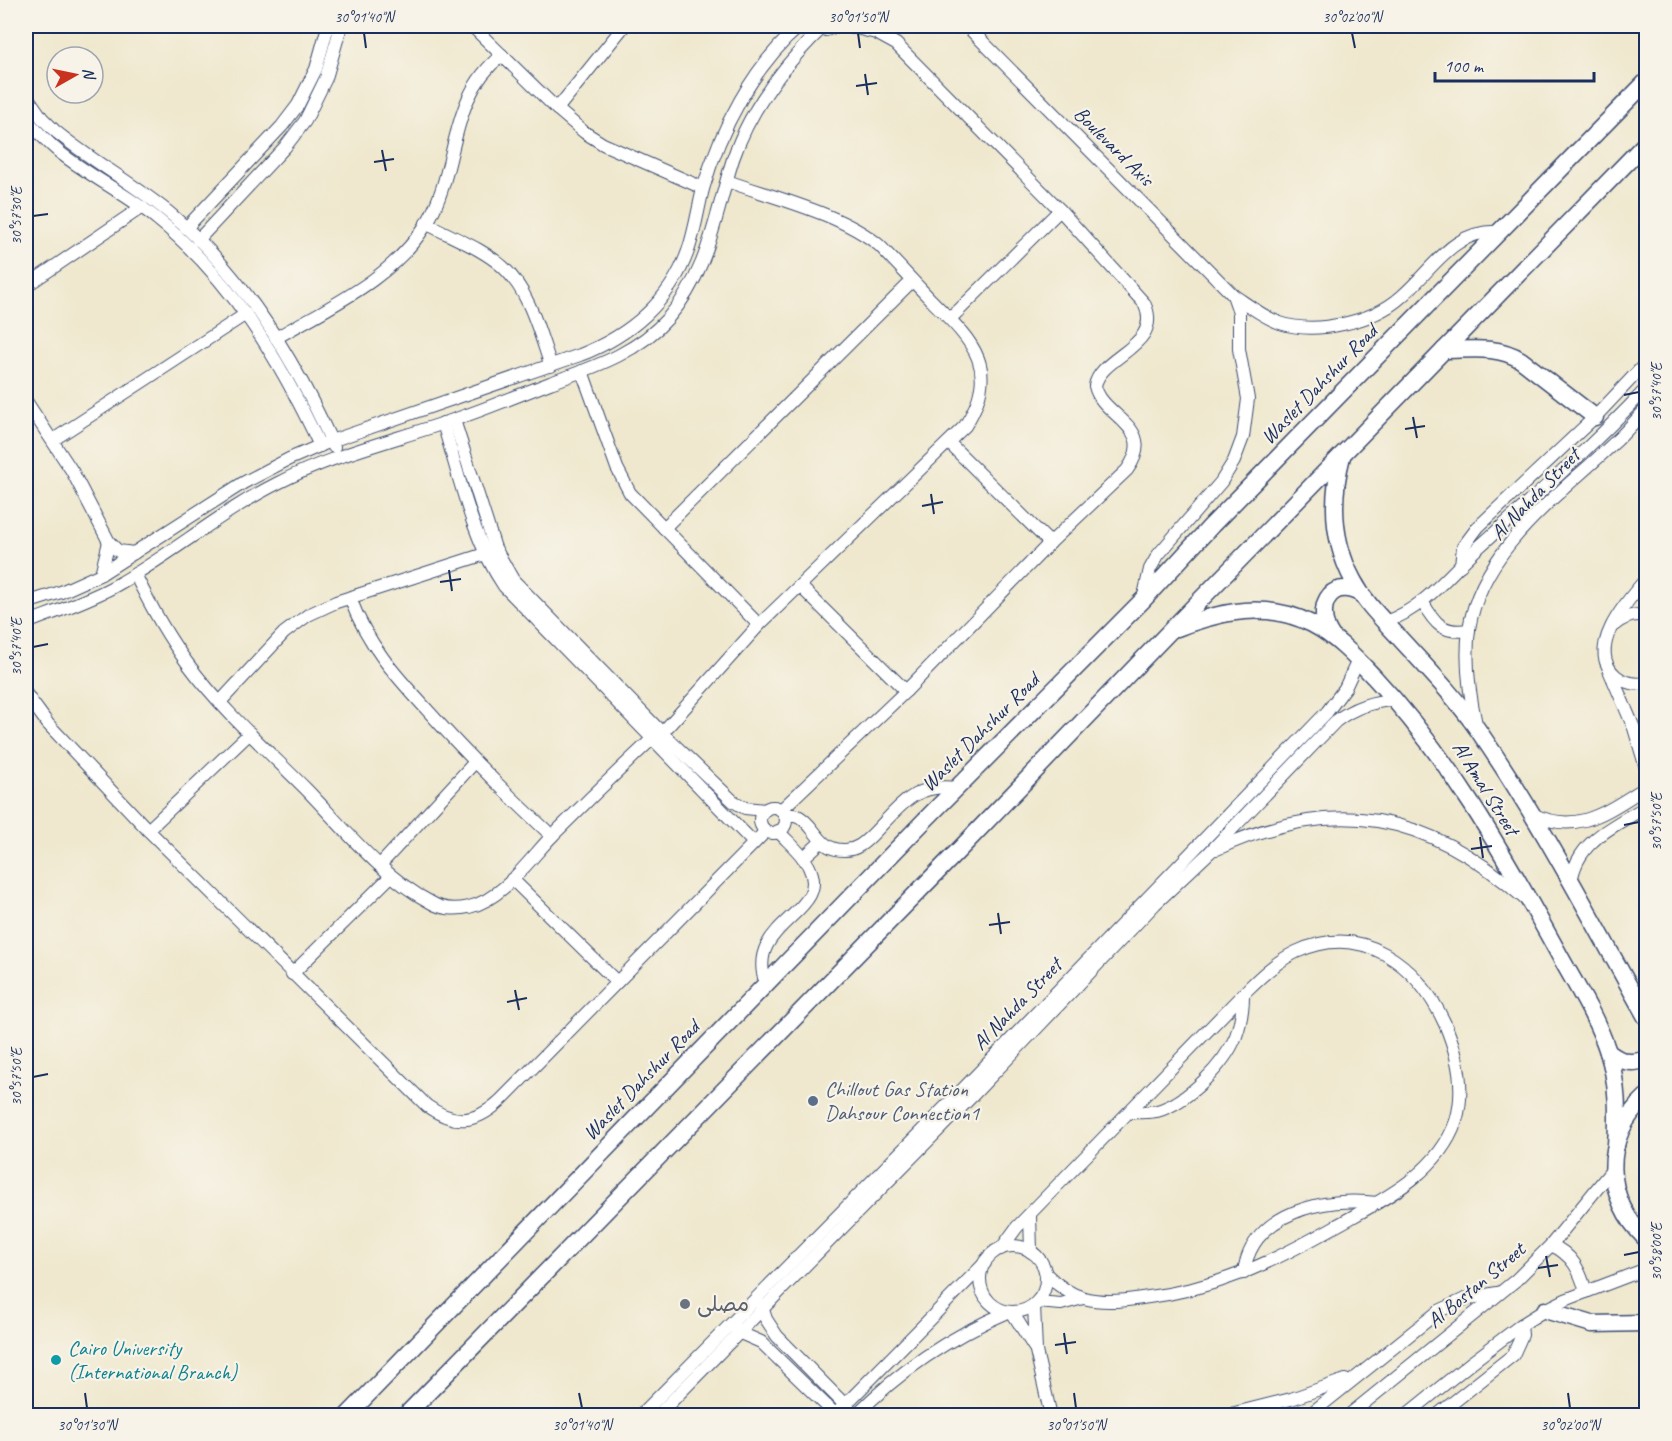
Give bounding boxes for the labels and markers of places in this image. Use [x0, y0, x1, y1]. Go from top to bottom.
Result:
place label: Chillout Gas Station Dahsour Connection1 [825, 1076, 981, 1126]
marker: Chillout Gas Station Dahsour Connection1 [806, 1094, 820, 1108]
place label: مصلى [697, 1291, 749, 1318]
marker: مصلى [678, 1297, 692, 1311]
place label: Cairo University (International Branch) [68, 1335, 238, 1385]
marker: Cairo University (International Branch) [49, 1353, 63, 1367]

